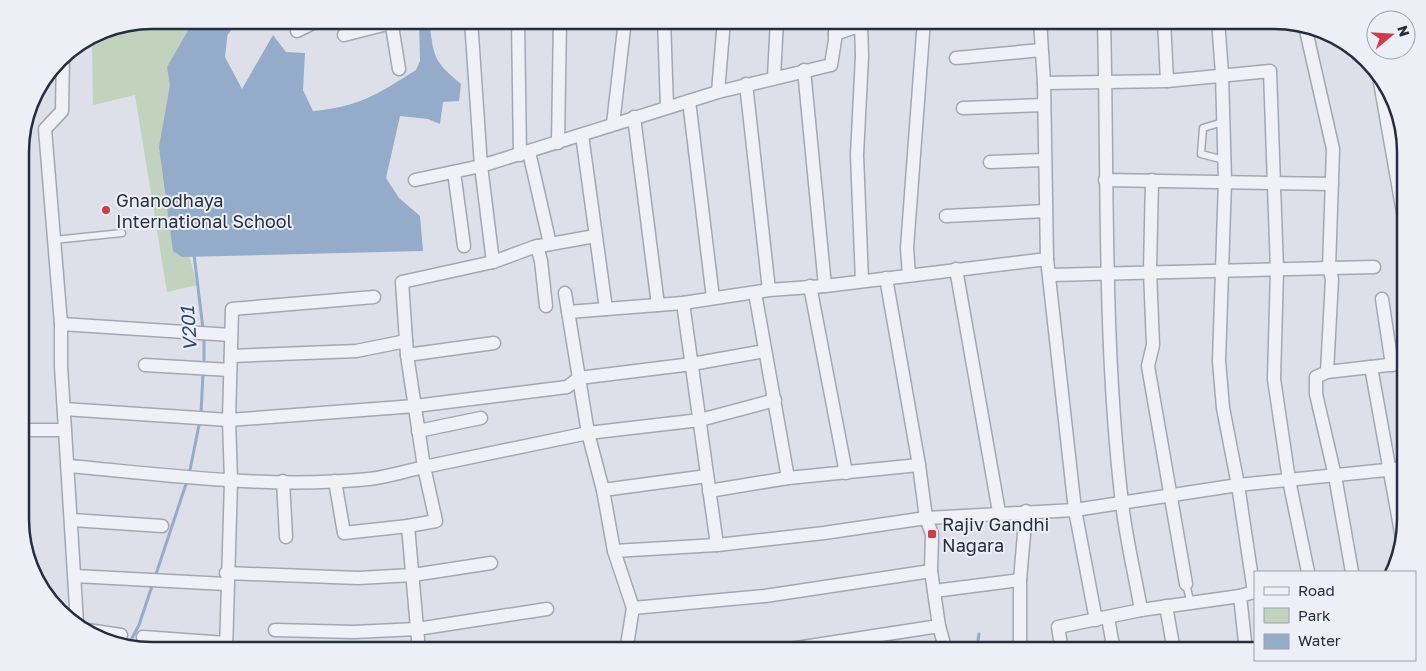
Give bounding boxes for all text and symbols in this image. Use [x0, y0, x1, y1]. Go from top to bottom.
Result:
north arrow [1366, 10, 1416, 60]
text: N [1394, 23, 1414, 39]
place label: Gnanodhaya International School [116, 189, 293, 232]
marker: Gnanodhaya International School [100, 204, 112, 216]
water label: V201 [175, 305, 201, 352]
place label: Rajiv Gandhi Nagara [942, 513, 1049, 556]
marker: Rajiv Gandhi Nagara [926, 528, 938, 540]
legend [1254, 571, 1416, 661]
text: Road [1298, 581, 1335, 599]
text: Park [1298, 606, 1331, 624]
text: Water [1298, 631, 1341, 649]

